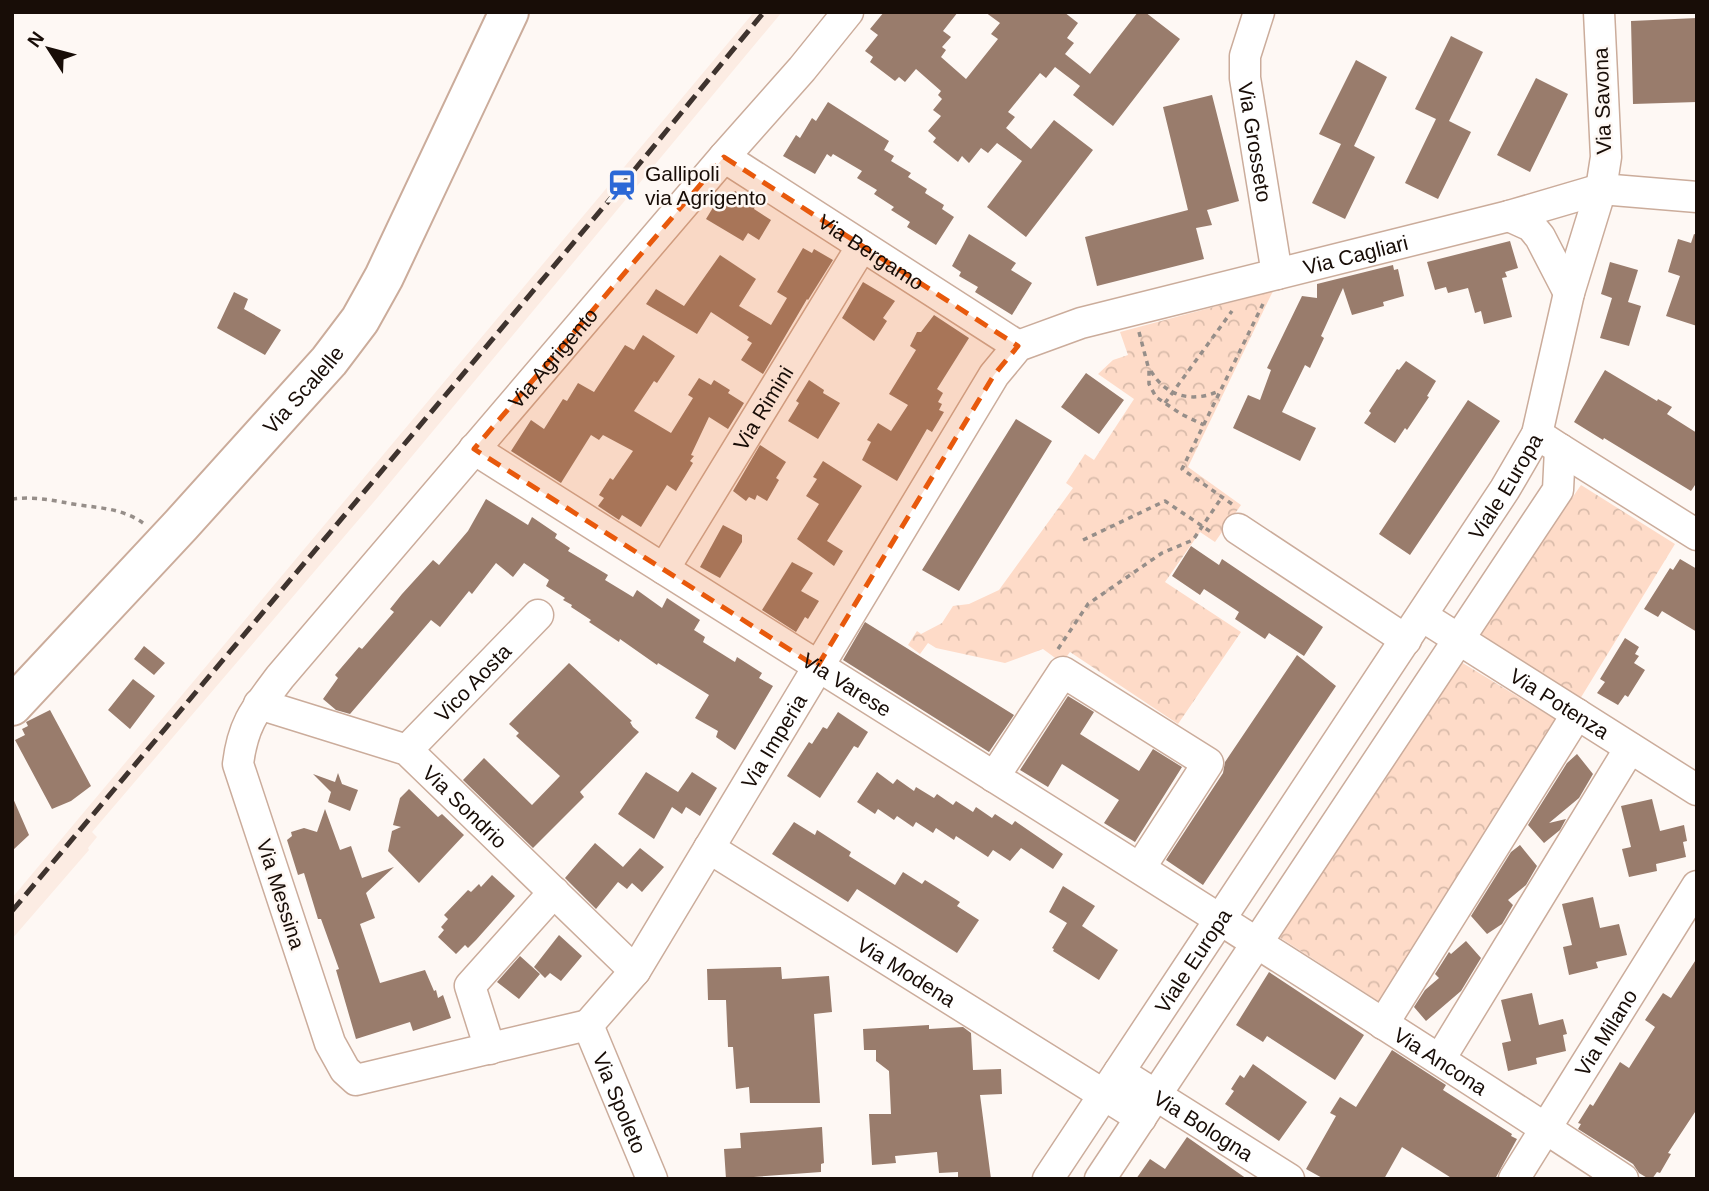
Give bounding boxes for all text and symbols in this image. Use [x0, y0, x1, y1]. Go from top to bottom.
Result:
north arrow [14, 14, 84, 84]
text: N [23, 28, 48, 51]
street label: Via Savona [1589, 47, 1615, 155]
street label: Via Grosseto [1234, 80, 1277, 204]
place label: Gallipoli via Agrigento [645, 162, 766, 209]
station icon: Gallipoli via Agrigento [605, 168, 639, 202]
street label: Via Bergamo [814, 209, 928, 294]
street label: Via Cagliari [1301, 230, 1410, 279]
street label: Via Agrigento [503, 303, 602, 413]
street label: Via Scalelle [258, 341, 348, 438]
street label: Via Rimini [728, 362, 797, 454]
street label: Viale Europa [1464, 429, 1546, 543]
street label: Vico Aosta [430, 639, 515, 726]
street label: Via Varese [798, 648, 896, 721]
street label: Via Potenza [1506, 663, 1614, 743]
street label: Via Imperia [736, 690, 811, 792]
street label: Via Sondrio [418, 760, 512, 852]
street label: Via Messina [252, 836, 310, 952]
street label: Viale Europa [1150, 904, 1236, 1017]
street label: Via Modena [853, 932, 960, 1011]
street label: Via Milano [1570, 985, 1641, 1080]
street label: Via Ancona [1390, 1022, 1492, 1099]
street label: Via Spoleto [589, 1049, 651, 1156]
street label: Via Bologna [1150, 1085, 1258, 1165]

